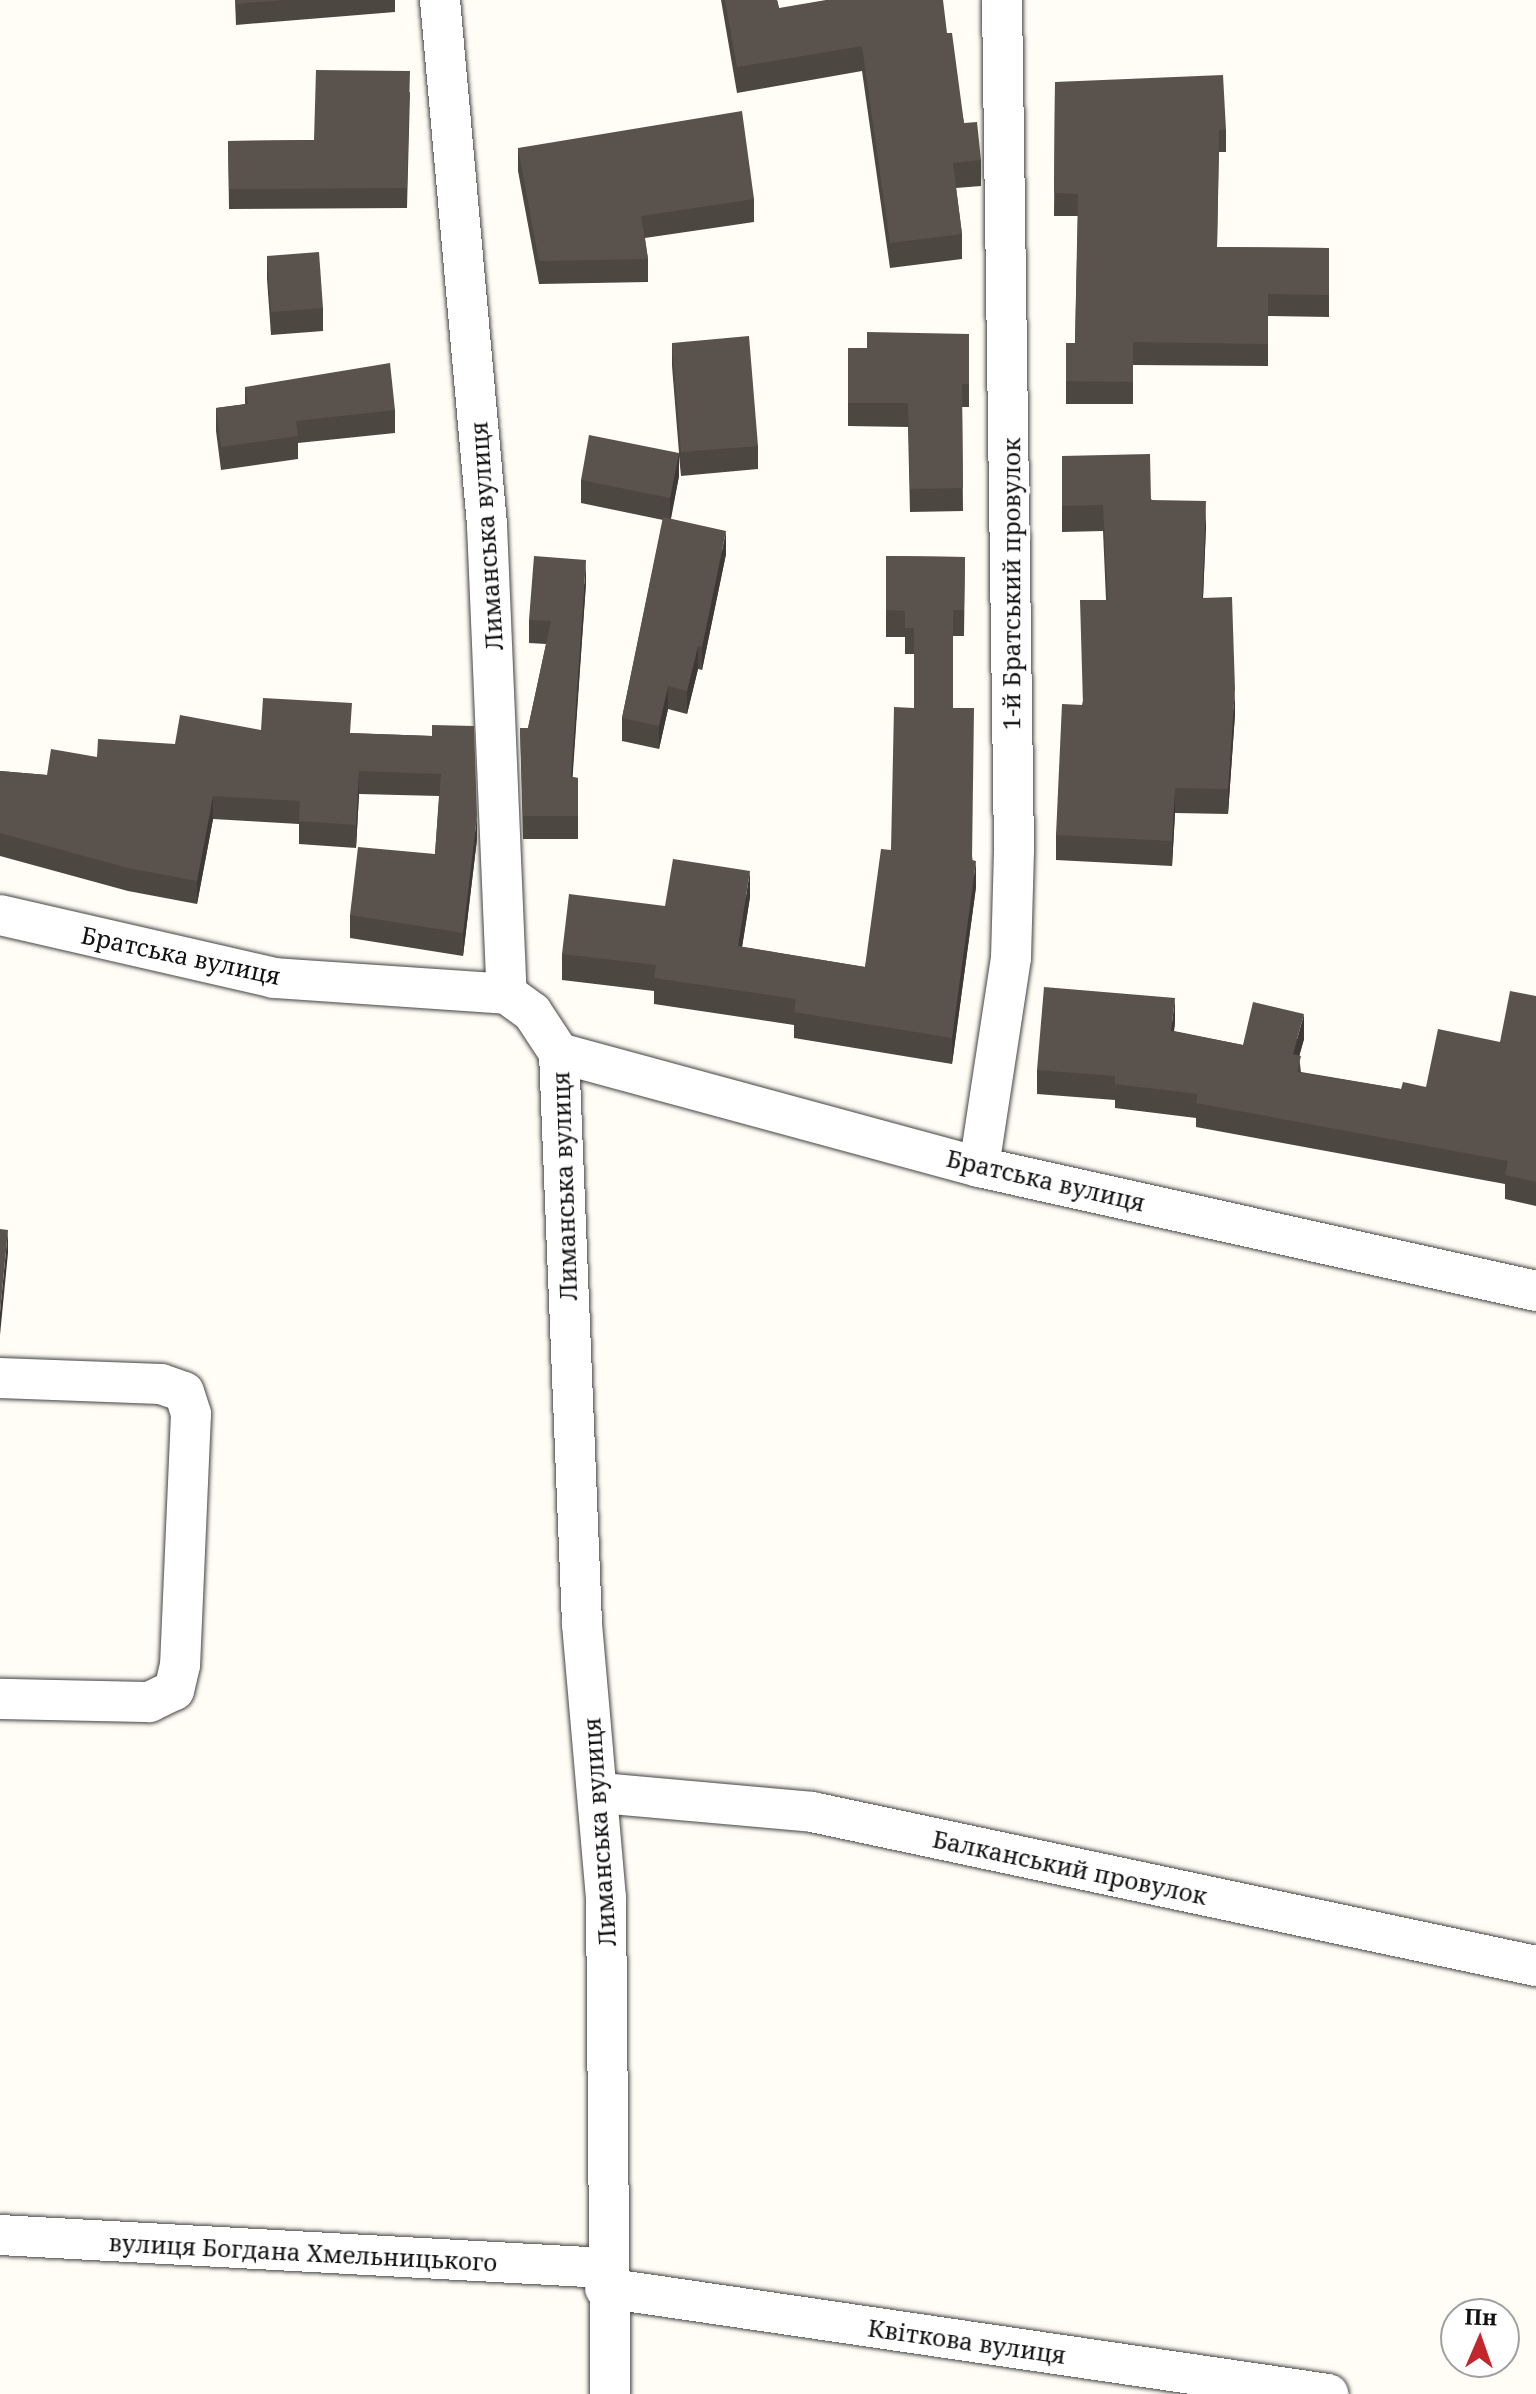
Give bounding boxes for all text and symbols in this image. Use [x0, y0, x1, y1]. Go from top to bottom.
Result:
street label: Лиманська вулиця [464, 421, 508, 651]
street label: 1-й Братський провулок [997, 438, 1025, 730]
street label: Братська вулиця [79, 920, 283, 990]
street label: Лиманська вулиця [546, 1071, 582, 1301]
street label: Братська вулиця [944, 1143, 1148, 1217]
street label: Лиманська вулиця [577, 1717, 621, 1947]
street label: Балканський провулок [930, 1824, 1210, 1910]
street label: вулиця Богдана Хмельницького [108, 2227, 498, 2277]
north arrow [1440, 2298, 1520, 2378]
text: Пн [1464, 2300, 1498, 2332]
street label: Квіткова вулиця [866, 2313, 1068, 2369]

